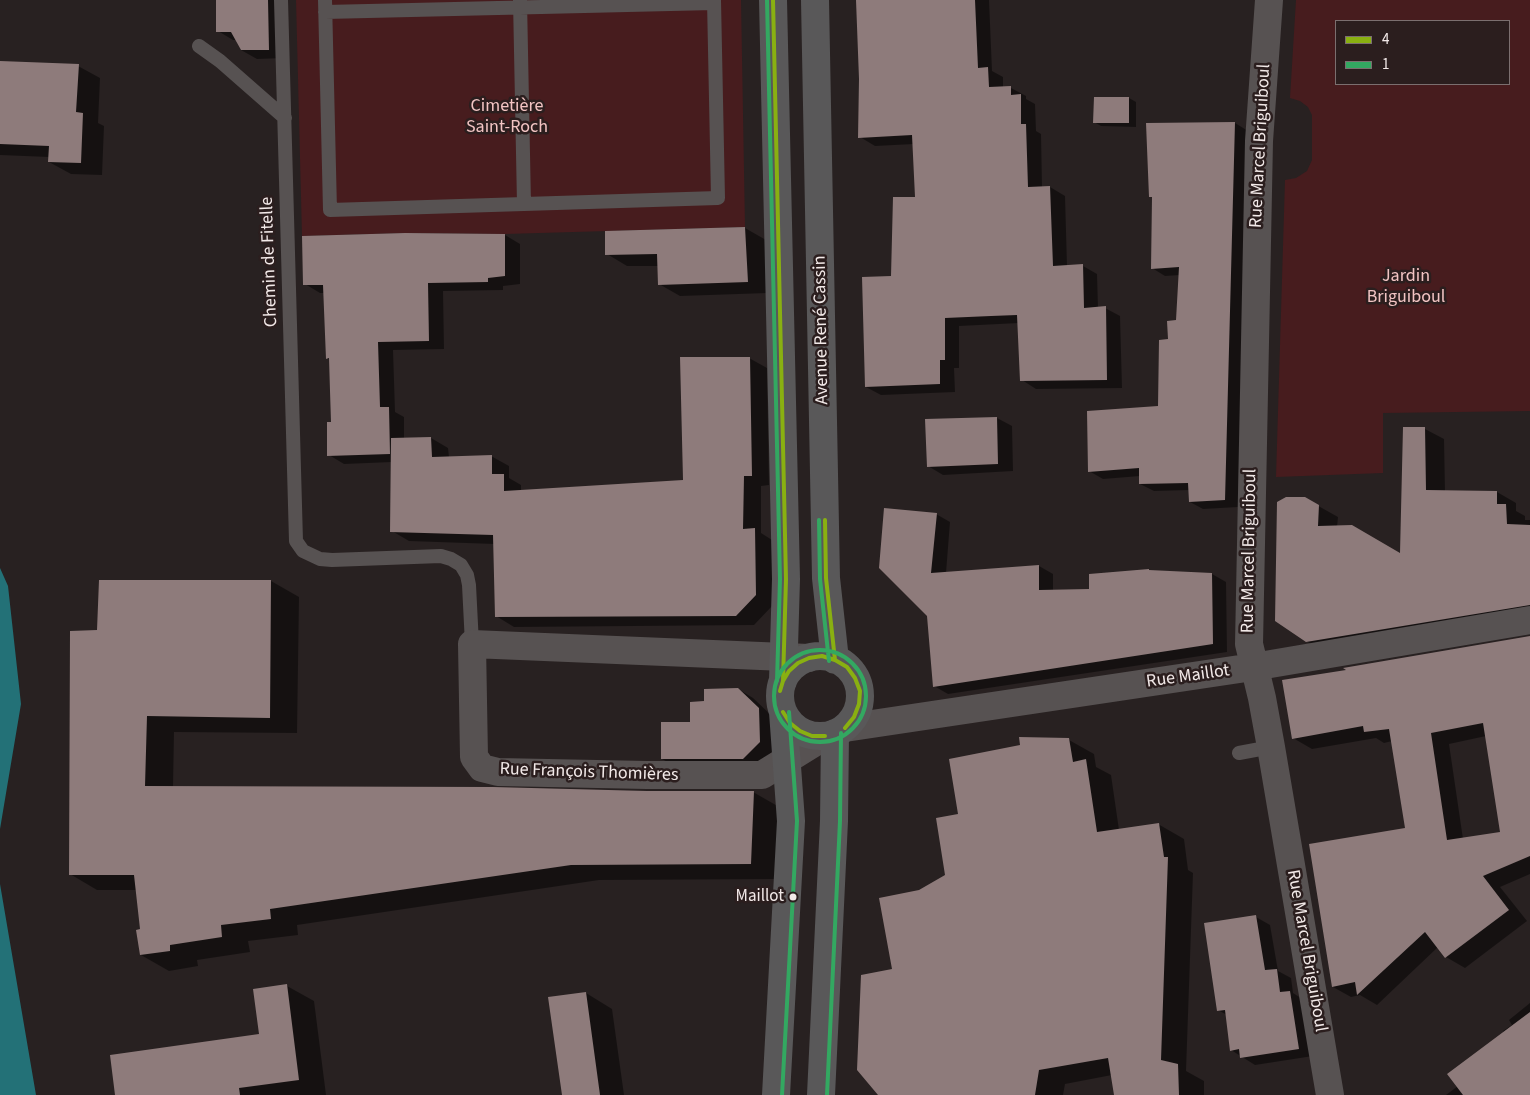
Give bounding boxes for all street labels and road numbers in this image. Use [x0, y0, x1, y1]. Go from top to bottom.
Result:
street label: Rue Marcel Briguiboul [1246, 63, 1276, 229]
street label: Chemin de Fitelle [257, 196, 283, 328]
street label: Avenue René Cassin [810, 255, 834, 405]
street label: Rue Marcel Briguiboul [1238, 469, 1262, 633]
street label: Rue Maillot [1145, 660, 1231, 694]
street label: Rue François Thomières [499, 759, 679, 787]
street label: Rue Marcel Briguiboul [1281, 868, 1331, 1034]

